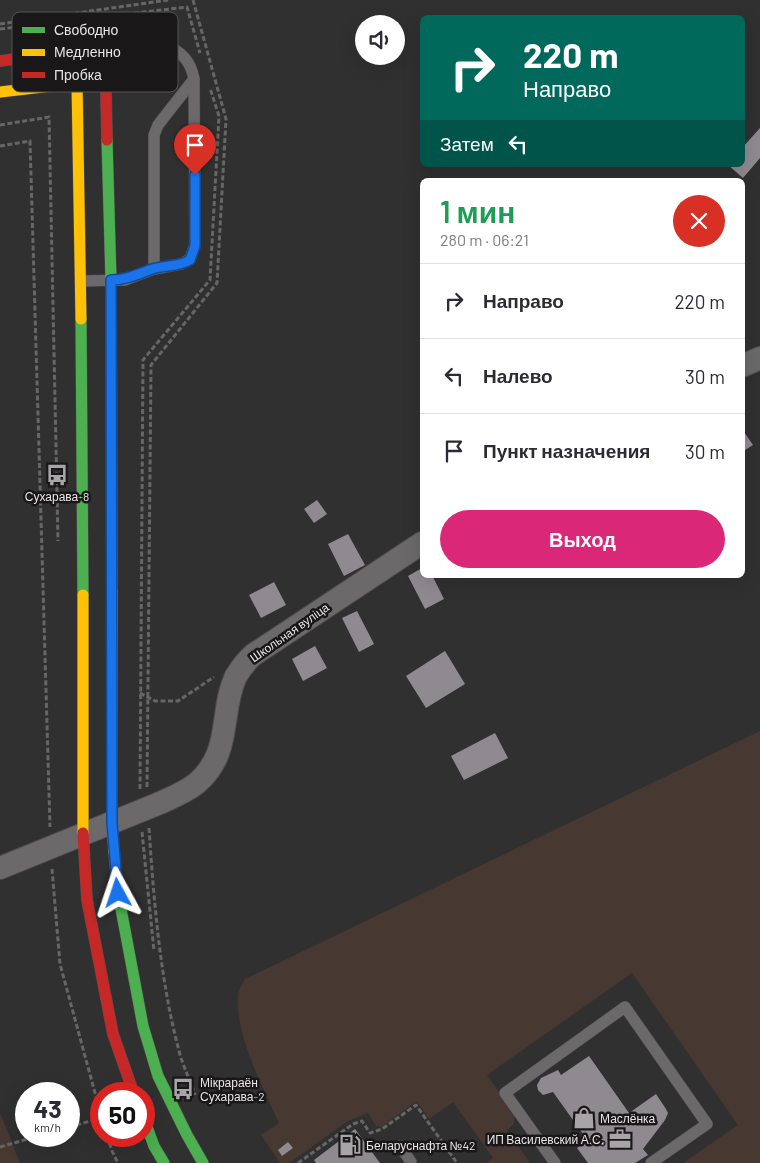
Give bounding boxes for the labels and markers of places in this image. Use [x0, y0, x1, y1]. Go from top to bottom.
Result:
pin [174, 124, 216, 175]
bus stop icon: Сухарава-8 [44, 462, 70, 488]
place label: Сухарава-8 [25, 489, 89, 504]
place label: Мікрараён Сухарава-2 [200, 1075, 265, 1104]
bus stop icon: Мікрараён Сухарава-2 [170, 1076, 196, 1102]
shop icon: Маслёнка [571, 1105, 597, 1131]
place label: Маслёнка [600, 1111, 656, 1125]
office icon: ИП Василевский А.С. [607, 1126, 633, 1152]
fuel station icon: Беларуснафта №42 [337, 1132, 363, 1158]
place label: ИП Василевский А.С. [487, 1132, 604, 1146]
place label: Беларуснафта №42 [366, 1138, 476, 1153]

